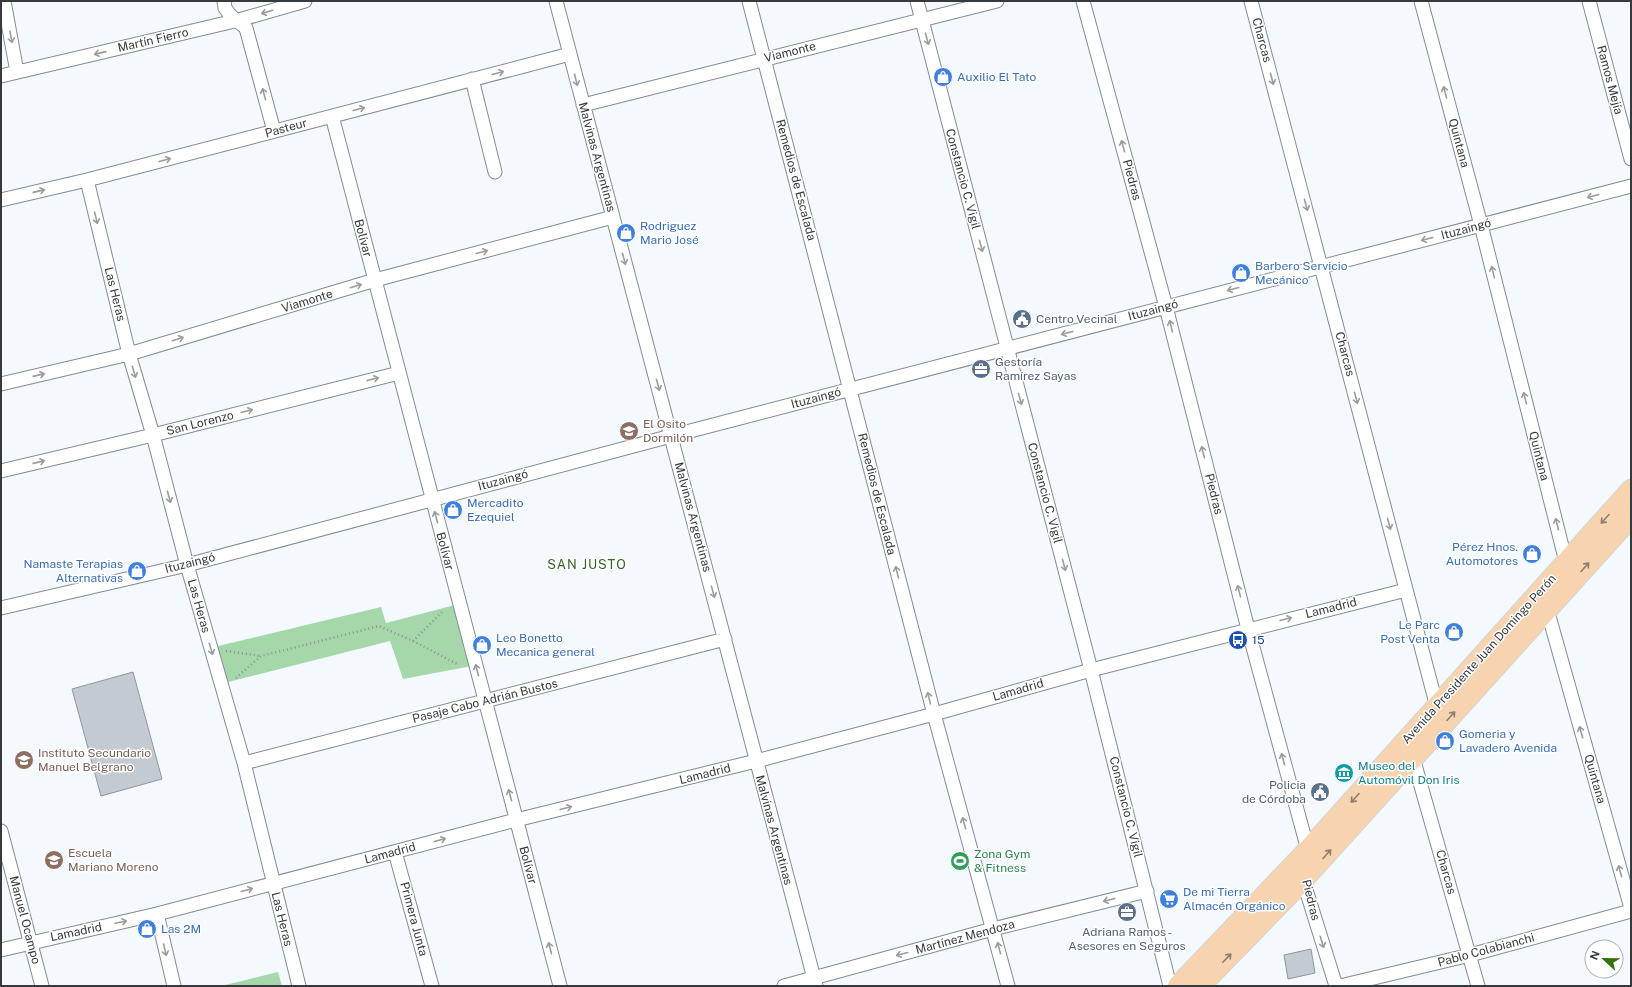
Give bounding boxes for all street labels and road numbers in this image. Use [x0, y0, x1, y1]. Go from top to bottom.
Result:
street label: Charcas [1249, 16, 1275, 64]
street label: Martín Fierro [116, 25, 190, 55]
street label: Viamonte [763, 39, 818, 65]
street label: Ramos Mejía [1594, 44, 1626, 116]
street label: Malvinas Argentinas [576, 101, 618, 213]
street label: Pasteur [263, 116, 309, 140]
street label: Quintana [1446, 117, 1472, 169]
street label: Remedios de Escalada [773, 118, 819, 242]
street label: Constancio C. Vigil [943, 127, 983, 231]
street label: Piedras [1120, 158, 1144, 202]
street label: Ituzaingó [1439, 216, 1493, 242]
street label: Bolívar [351, 218, 375, 259]
street label: Las Heras [102, 265, 128, 323]
street label: Viamonte [280, 287, 334, 315]
street label: Ituzaingó [1126, 297, 1180, 323]
street label: Charcas [1332, 330, 1358, 378]
street label: Ituzaingó [789, 385, 843, 411]
street label: San Lorenzo [165, 408, 235, 438]
street label: Quintana [1526, 430, 1552, 482]
street label: Remedios de Escalada [855, 432, 899, 556]
street label: Constancio C. Vigil [1025, 441, 1065, 545]
street label: Malvinas Argentinas [672, 461, 714, 573]
street label: Ituzaingó [476, 467, 530, 493]
street label: Piedras [1202, 472, 1226, 516]
street label: Bolívar [433, 531, 457, 572]
street label: Ituzaingó [163, 550, 217, 576]
street label: Avenida Presidente Juan Domingo Perón [1399, 571, 1559, 747]
street label: Las Heras [185, 577, 213, 635]
street label: Lamadrid [1304, 595, 1358, 621]
street label: Pasaje Cabo Adrián Bustos [411, 676, 559, 726]
street label: Lamadrid [991, 676, 1045, 704]
street label: Quintana [1581, 753, 1609, 805]
street label: Constancio C. Vigil [1107, 755, 1145, 859]
street label: Lamadrid [678, 761, 732, 787]
street label: Malvinas Argentinas [753, 774, 795, 886]
street label: Lamadrid [363, 839, 417, 867]
street label: Bolívar [516, 845, 540, 886]
street label: Charcas [1433, 848, 1459, 896]
street label: Manuel Ocampo [7, 874, 44, 966]
street label: Piedras [1299, 878, 1323, 922]
street label: Primera Junta [397, 880, 431, 958]
street label: Las Heras [269, 890, 295, 948]
street label: Martínez Mendoza [914, 917, 1016, 957]
street label: Lamadrid [49, 920, 103, 944]
street label: Pablo Colabianchi [1436, 930, 1536, 970]

